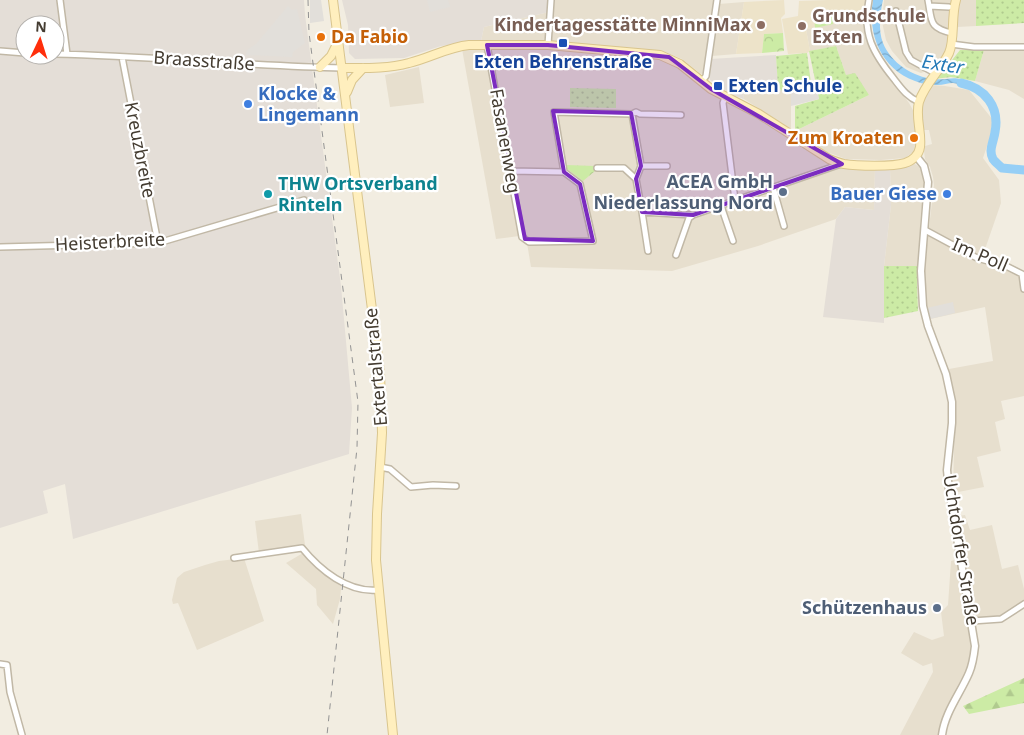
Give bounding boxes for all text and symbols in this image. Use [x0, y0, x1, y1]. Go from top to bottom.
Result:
place label: Grundschule Exten [812, 3, 926, 48]
place label: Kindertagesstätte MinniMax [494, 12, 752, 36]
north arrow [15, 15, 65, 65]
text: N [35, 17, 47, 36]
marker: Kindertagesstätte MinniMax [755, 19, 767, 31]
marker: Grundschule Exten [796, 20, 808, 32]
place label: Da Fabio [331, 24, 408, 48]
marker: Da Fabio [315, 31, 327, 43]
marker: Exten Behrenstraße [557, 37, 569, 49]
street label: Braasstraße [153, 44, 255, 76]
water label: Exter [920, 48, 967, 80]
place label: Exten Behrenstraße [474, 49, 652, 73]
place label: Exten Schule [728, 73, 842, 97]
marker: Exten Schule [712, 80, 724, 92]
place label: Klocke & Lingemann [258, 81, 359, 126]
street label: Fasanenweg [485, 87, 527, 195]
marker: Klocke & Lingemann [242, 98, 254, 110]
street label: Kreuzbreite [120, 100, 162, 200]
place label: Zum Kroaten [788, 125, 904, 149]
marker: Zum Kroaten [908, 132, 920, 144]
place label: ACEA GmbH Niederlassung Nord [593, 169, 773, 214]
place label: THW Ortsverband Rinteln [278, 171, 438, 216]
place label: Bauer Giese [830, 181, 937, 205]
marker: ACEA GmbH Niederlassung Nord [777, 186, 789, 198]
marker: THW Ortsverband Rinteln [262, 188, 274, 200]
marker: Bauer Giese [941, 188, 953, 200]
street label: Heisterbreite [54, 226, 166, 256]
street label: Im Poll [949, 232, 1012, 277]
street label: Extertalstraße [358, 307, 392, 427]
street label: Uchtdorfer Straße [938, 473, 986, 627]
place label: Schützenhaus [802, 595, 927, 619]
marker: Schützenhaus [931, 602, 943, 614]

